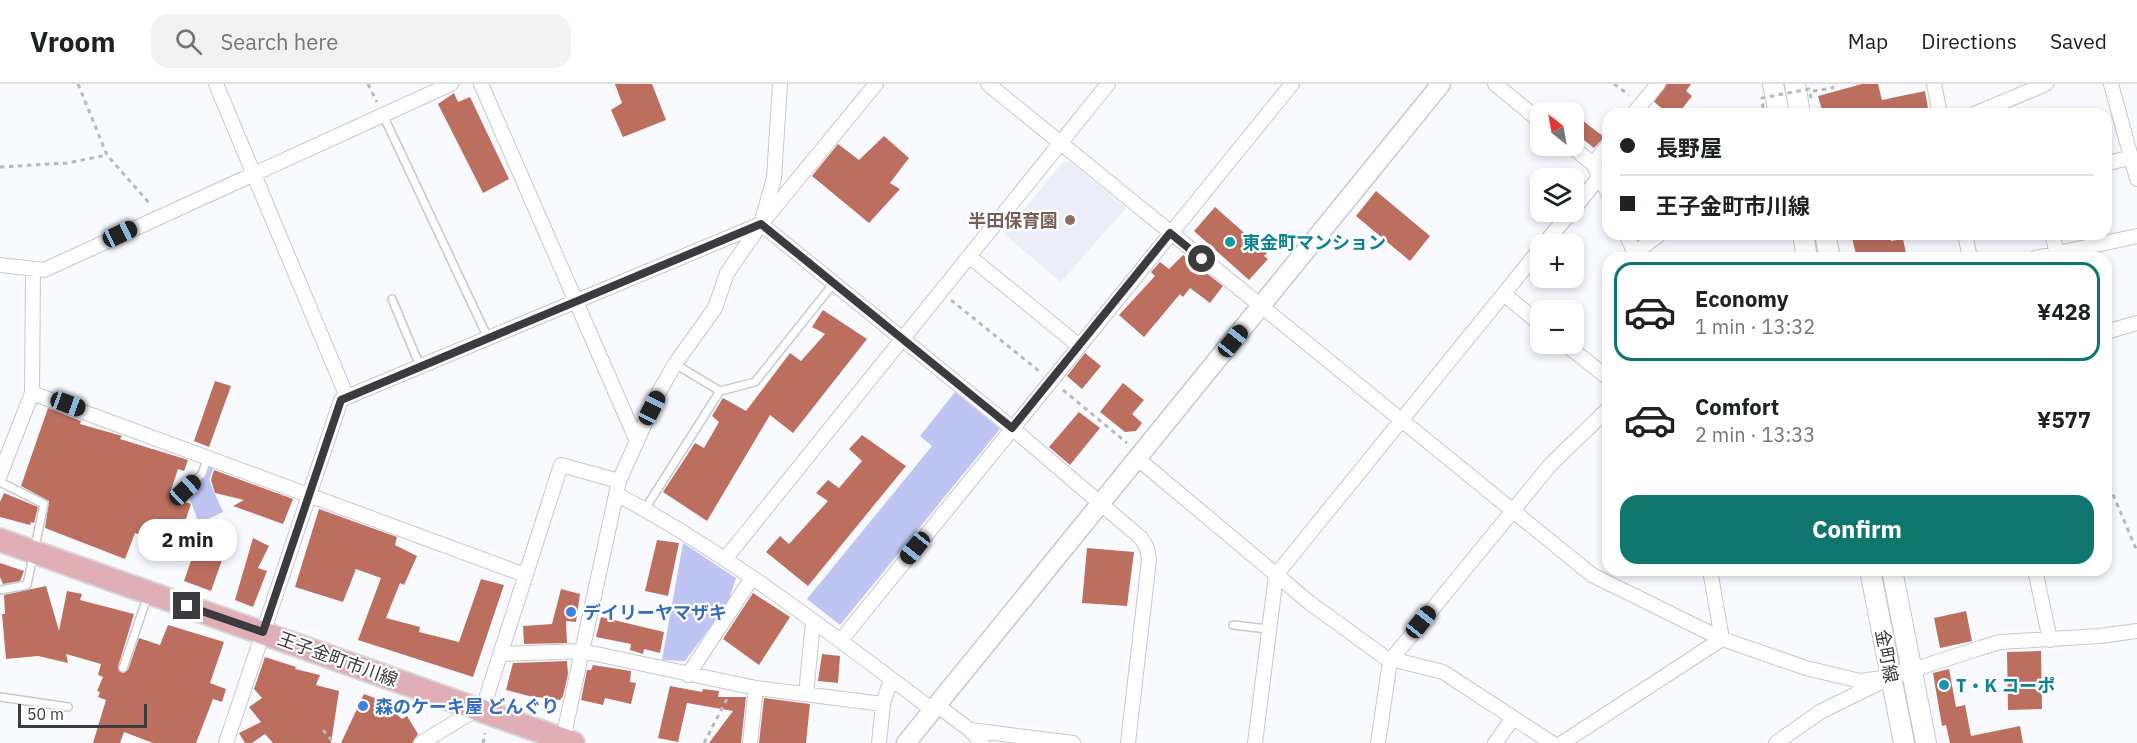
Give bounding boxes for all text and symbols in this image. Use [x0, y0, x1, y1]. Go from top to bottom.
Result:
search box [151, 14, 571, 68]
text: Vroom [30, 23, 115, 60]
icon: search [172, 25, 205, 58]
text: Search here [220, 27, 338, 56]
text: Map [1848, 27, 1888, 55]
text: Directions [1921, 27, 2017, 55]
text: Saved [2050, 27, 2107, 55]
north arrow [1530, 102, 1584, 156]
map controls [1530, 102, 1584, 354]
text: 長野屋 [1656, 133, 1722, 162]
button: layers [1530, 168, 1584, 222]
text: 王子金町市川線 [1656, 191, 1810, 220]
place label: 半田保育園 [968, 209, 1058, 232]
marker: 半田保育園 [1063, 213, 1077, 227]
car [100, 218, 140, 250]
place label: 東金町マンション [1242, 231, 1386, 254]
button: + [1530, 234, 1584, 288]
marker: 東金町マンション [1223, 235, 1237, 249]
route start [1188, 245, 1215, 272]
text: Economy [1695, 284, 1789, 313]
icon: car [1623, 285, 1677, 339]
text: ¥428 [2037, 297, 2091, 326]
button: − [1530, 300, 1584, 354]
text: 1 min · 13:32 [1695, 313, 1815, 340]
car [1215, 321, 1251, 361]
car [636, 388, 668, 428]
car [48, 389, 88, 419]
text: Comfort [1695, 392, 1779, 421]
icon: car [1623, 393, 1677, 447]
text: ¥577 [2037, 405, 2091, 434]
text: 2 min · 13:33 [1695, 421, 1815, 448]
car [166, 471, 204, 509]
button: Confirm [1620, 495, 2094, 564]
callout: 2 min [138, 519, 237, 561]
text: 2 min [161, 526, 214, 553]
car [897, 528, 933, 568]
route end [173, 592, 200, 619]
place label: デイリーヤマザキ [583, 601, 727, 624]
car [1403, 602, 1439, 642]
marker: デイリーヤマザキ [564, 605, 578, 619]
street label: 王子金町市川線 [275, 627, 401, 691]
street label: 金町線 [1871, 627, 1903, 685]
place label: T・K コーポ [1956, 674, 2055, 697]
marker: T・K コーポ [1937, 678, 1951, 692]
place label: 森のケーキ屋 どんぐり [375, 695, 559, 718]
marker: 森のケーキ屋 どんぐり [356, 699, 370, 713]
scale bar [18, 701, 147, 728]
text: 50 m [27, 704, 64, 724]

